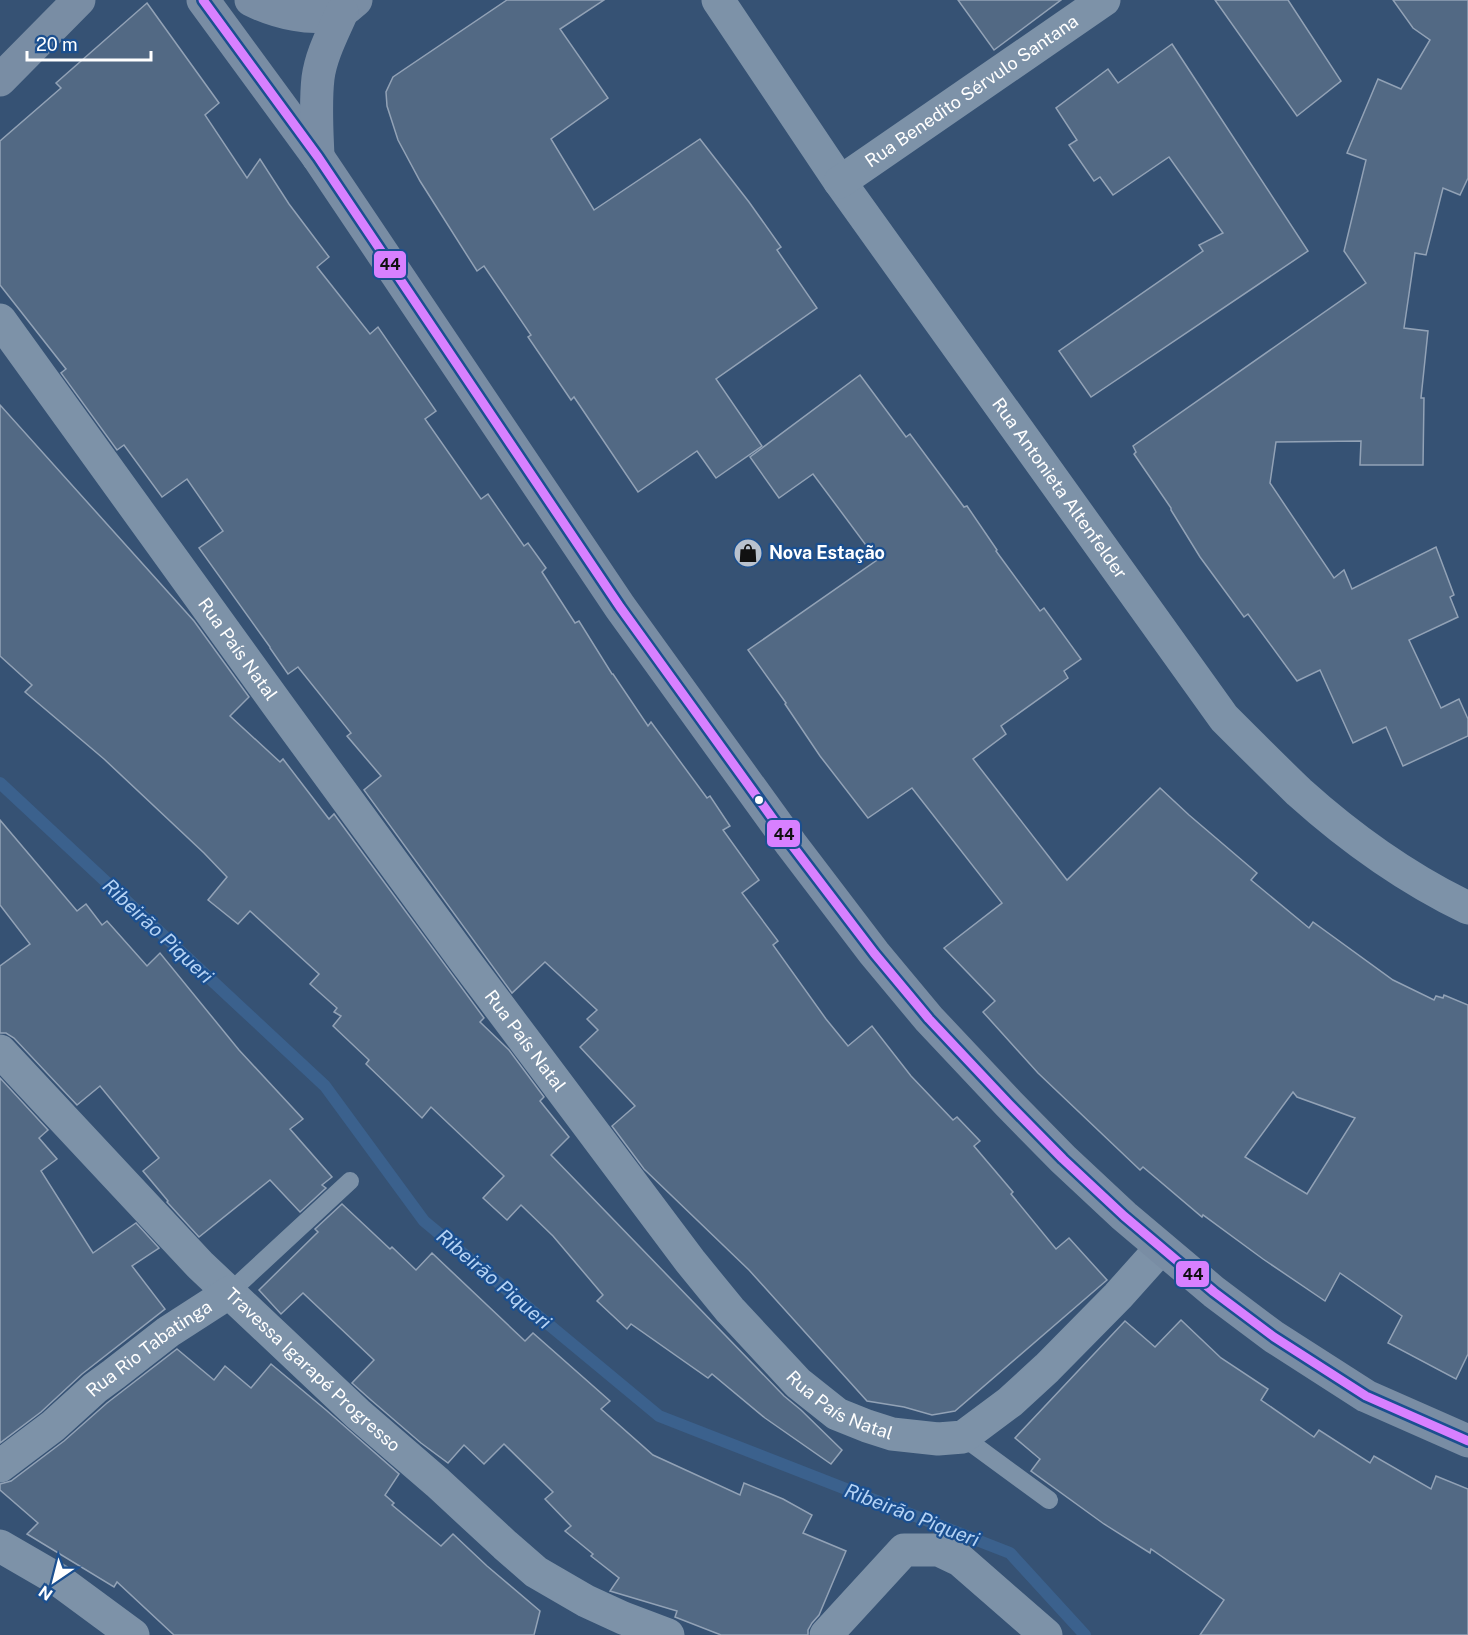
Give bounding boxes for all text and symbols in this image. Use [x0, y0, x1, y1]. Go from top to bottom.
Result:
street label: Rua Benedito Sérvulo Santana [861, 10, 1082, 172]
scale bar [27, 24, 152, 62]
text: 20 m [36, 34, 78, 55]
line badge: 44 [373, 250, 407, 279]
text: 44 [380, 255, 401, 274]
street label: Rua Antonieta Altenfelder [988, 394, 1132, 583]
shop icon: Nova Estação [732, 537, 764, 569]
place label: Nova Estação [769, 542, 885, 563]
street label: Rua País Natal [194, 594, 282, 704]
unlabelled marker [753, 794, 765, 806]
line badge: 44 [766, 819, 801, 848]
text: 44 [774, 825, 795, 844]
water label: Ribeirão Piqueri [98, 874, 218, 988]
street label: Rua País Natal [481, 986, 570, 1096]
water label: Ribeirão Piqueri [432, 1224, 556, 1334]
line badge: 44 [1175, 1260, 1210, 1288]
text: 44 [1183, 1265, 1204, 1284]
street label: Travessa Igarapé Progresso [221, 1283, 405, 1456]
street label: Rua Rio Tabatinga [81, 1296, 216, 1401]
street label: Rua País Natal [782, 1366, 896, 1444]
water label: Ribeirão Piqueri [841, 1478, 983, 1552]
north arrow [24, 1551, 84, 1611]
text: N [35, 1582, 56, 1604]

